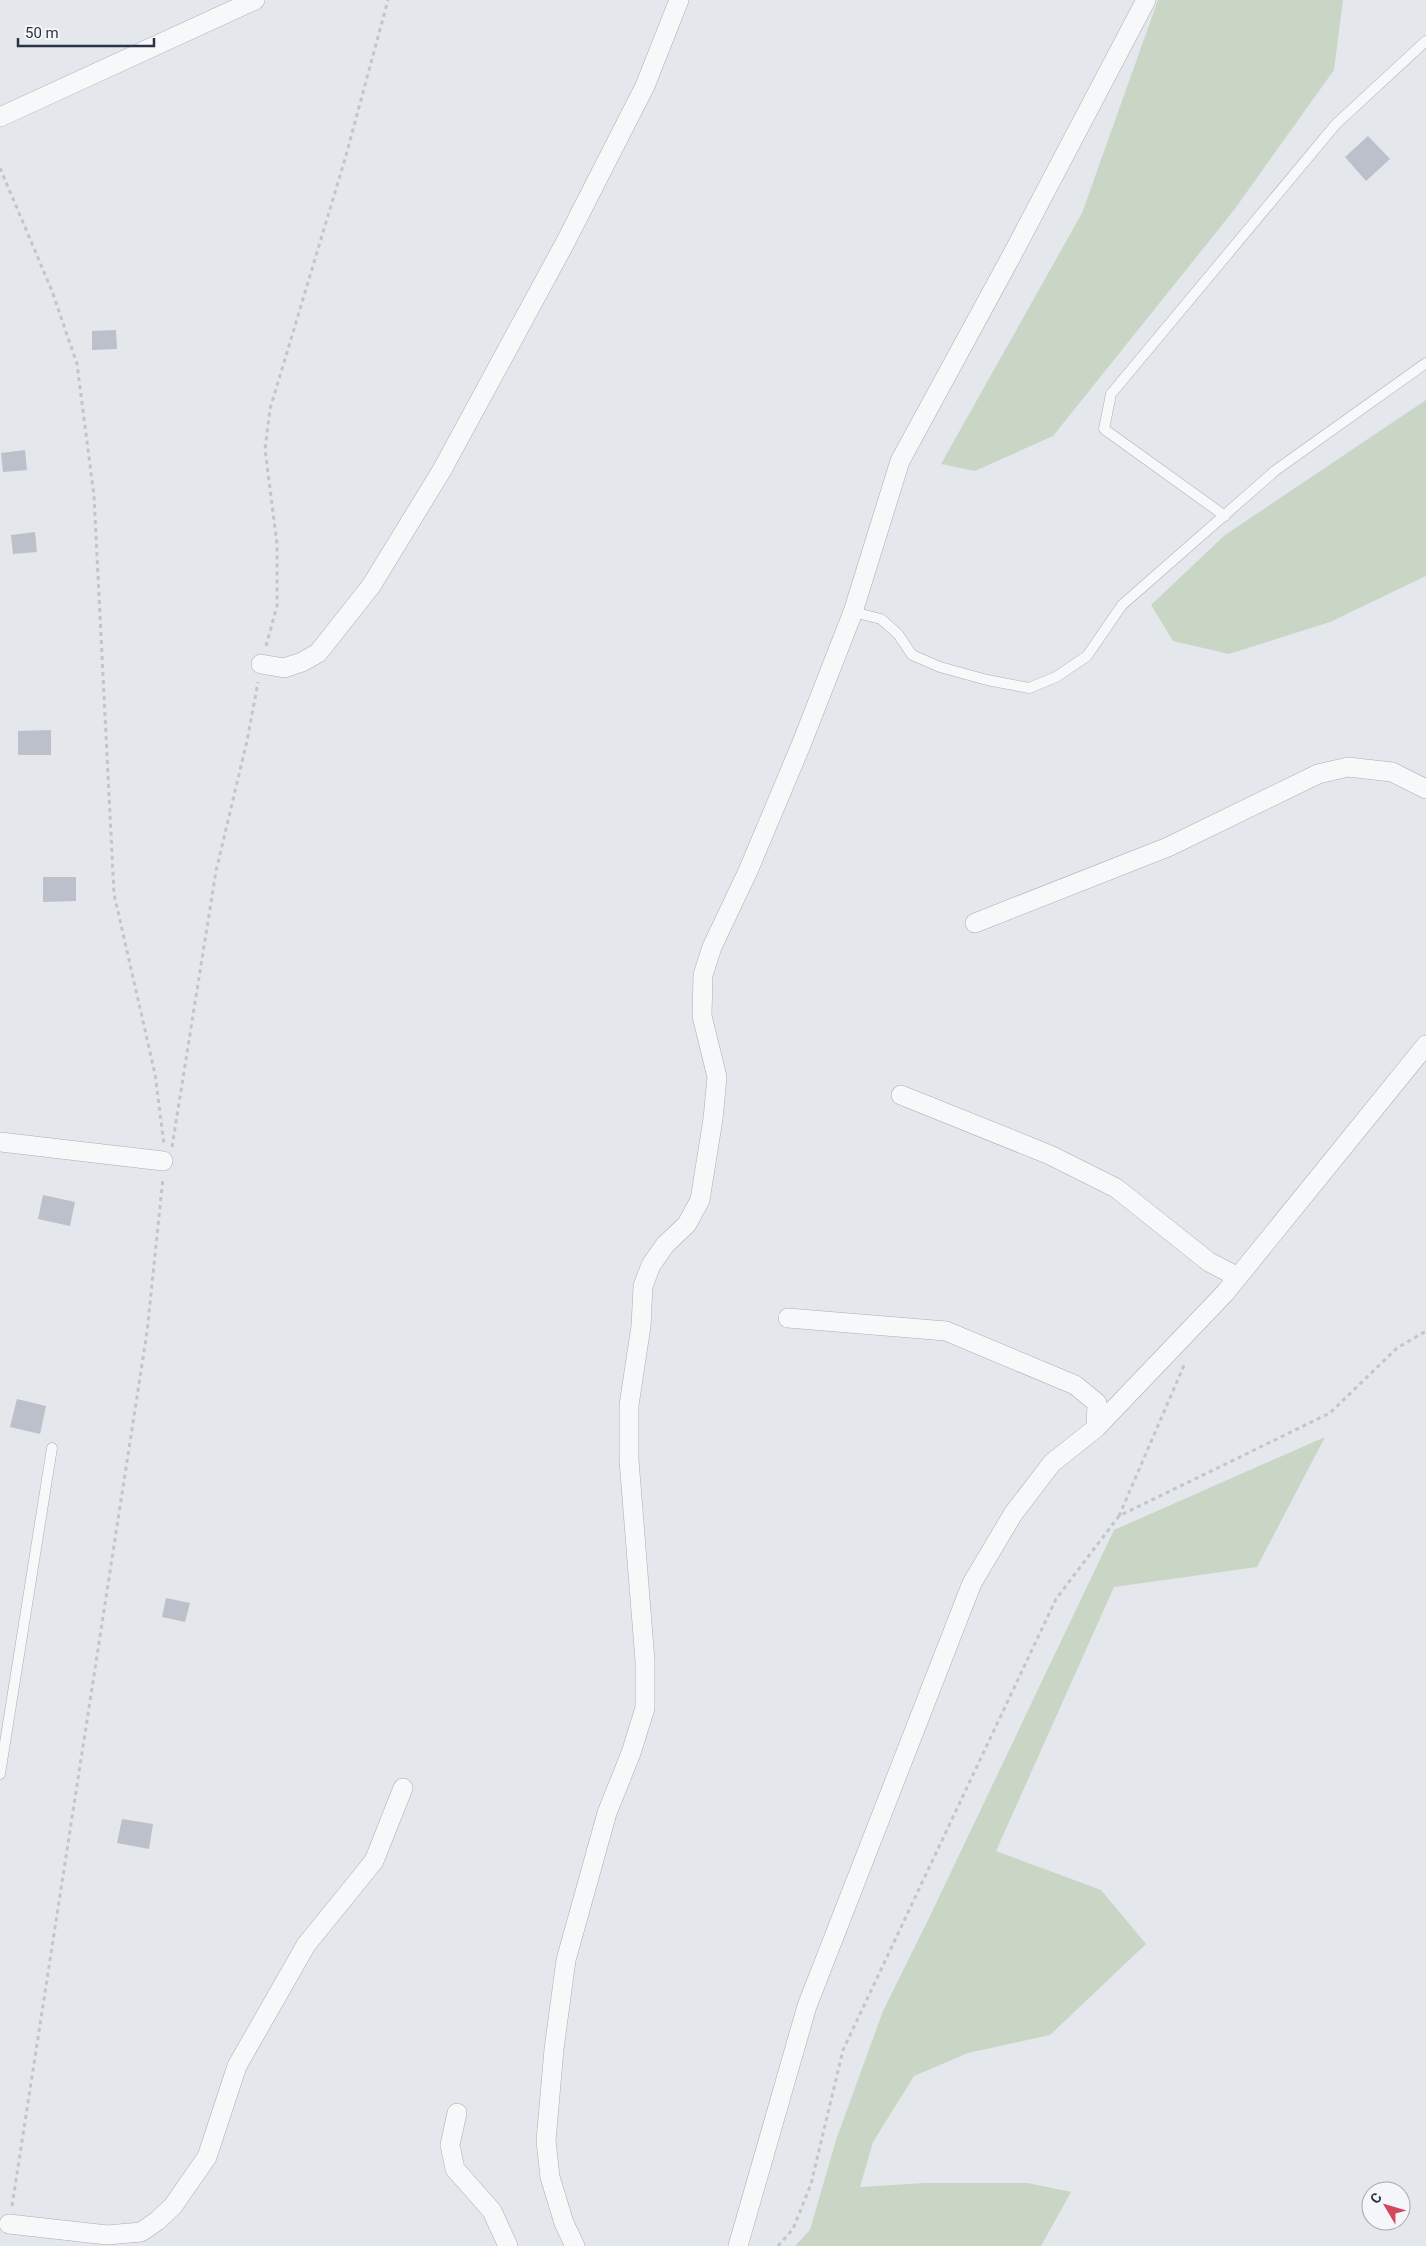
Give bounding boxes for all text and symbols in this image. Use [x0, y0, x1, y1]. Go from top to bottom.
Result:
scale bar [18, 15, 154, 47]
text: 50 m [25, 24, 59, 42]
north arrow [1361, 2181, 1411, 2231]
text: С [1367, 2189, 1385, 2207]

